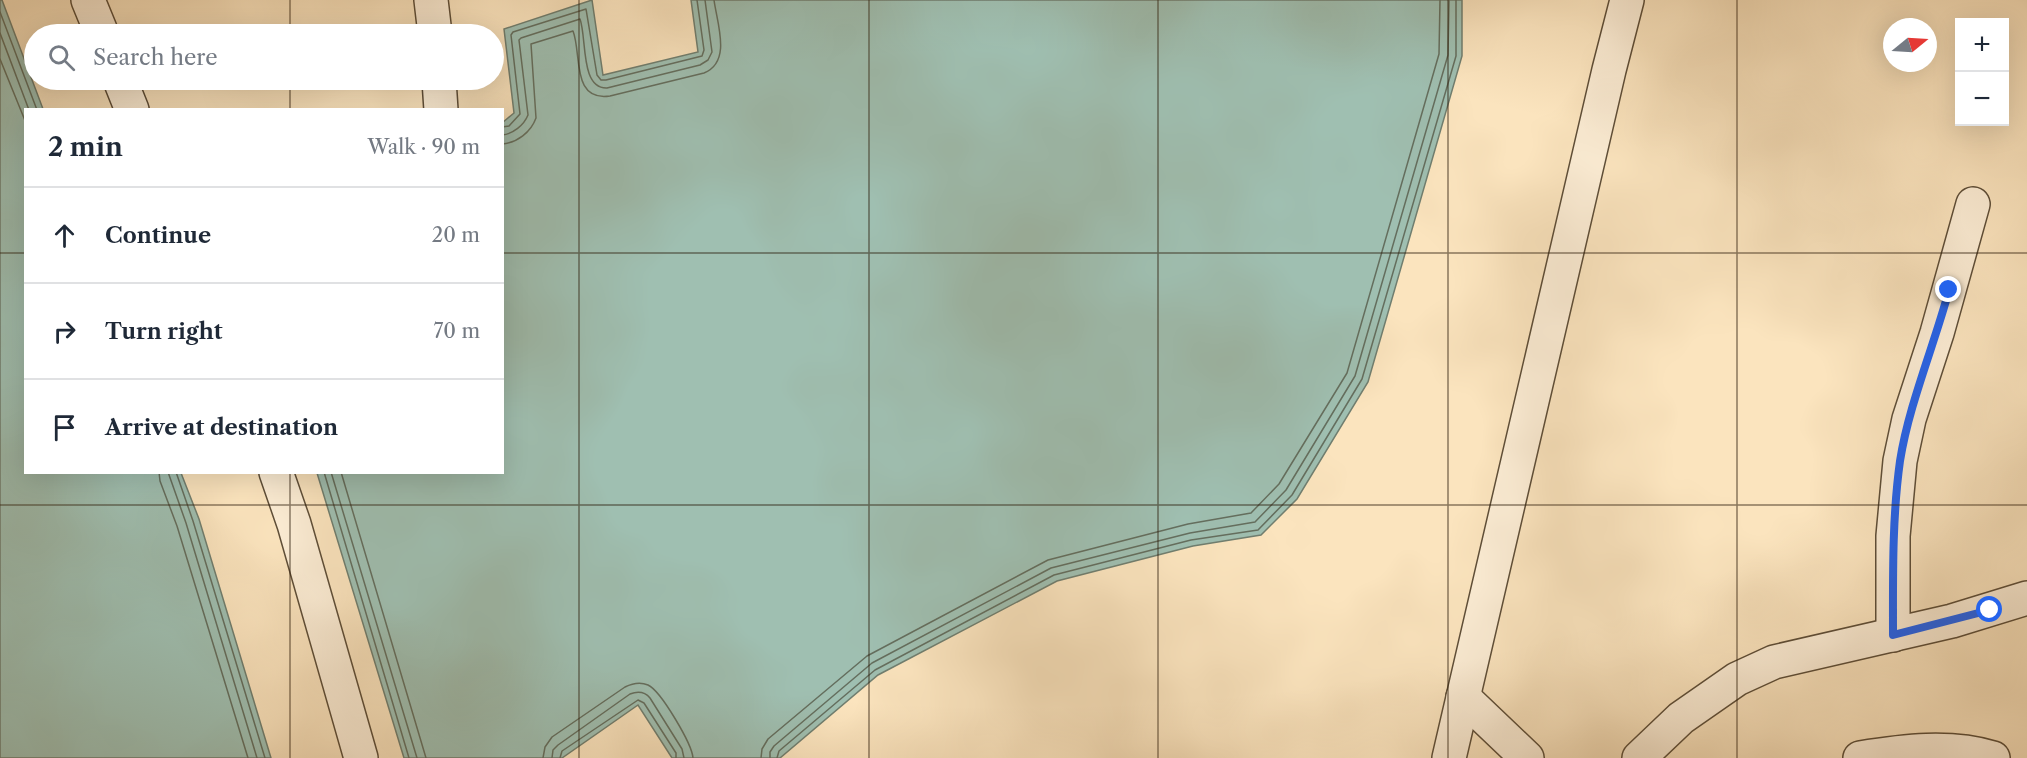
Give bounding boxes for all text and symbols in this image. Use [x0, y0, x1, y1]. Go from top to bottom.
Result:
north arrow [1883, 18, 1937, 72]
map controls [1955, 18, 2009, 126]
button: + [1955, 18, 2009, 72]
search box [24, 24, 504, 90]
icon: search [45, 41, 78, 74]
text: Search here [93, 44, 218, 71]
button: − [1955, 72, 2009, 126]
text: 2 min [48, 131, 123, 163]
text: Walk · 90 m [368, 135, 480, 159]
icon: ahead [48, 219, 81, 252]
text: Continue [105, 222, 211, 249]
text: 20 m [432, 223, 480, 247]
route end [1935, 276, 1961, 302]
icon: right [48, 315, 81, 348]
text: Turn right [105, 318, 223, 345]
text: 70 m [434, 319, 480, 343]
icon: arrive [48, 411, 81, 444]
text: Arrive at destination [105, 414, 338, 441]
route start [1976, 596, 2002, 622]

